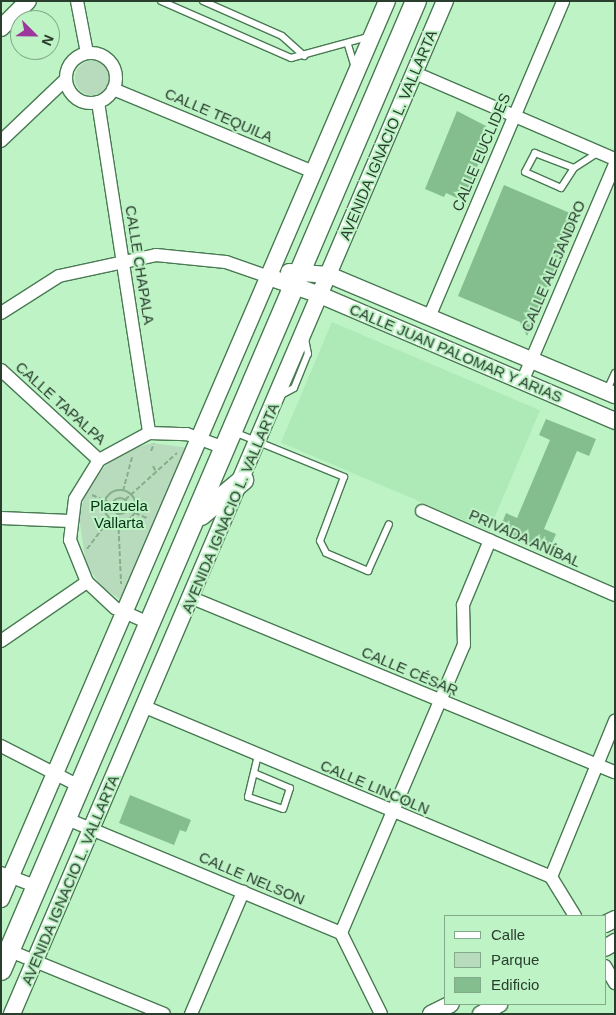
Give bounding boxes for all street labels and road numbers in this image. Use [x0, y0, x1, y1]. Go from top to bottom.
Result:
street label: AVENIDA IGNACIO L. VALLARTA [335, 27, 441, 243]
street label: CALLE TEQUILA [162, 84, 276, 146]
street label: CALLE EUCLIDES [448, 90, 514, 214]
street label: CALLE ALEJANDRO [517, 197, 589, 335]
street label: CALLE CHAPALA [122, 204, 158, 326]
street label: CALLE JUAN PALOMAR Y ARIAS [346, 300, 566, 406]
street label: CALLE TAPALPA [12, 358, 110, 448]
street label: AVENIDA IGNACIO L. VALLARTA [177, 400, 283, 616]
street label: PRIVADA ANÍBAL [465, 505, 585, 571]
street label: CALLE CÉSAR [359, 643, 461, 699]
street label: CALLE LINCOLN [318, 756, 432, 818]
street label: AVENIDA IGNACIO L. VALLARTA [17, 772, 123, 988]
street label: CALLE NELSON [196, 848, 308, 908]

